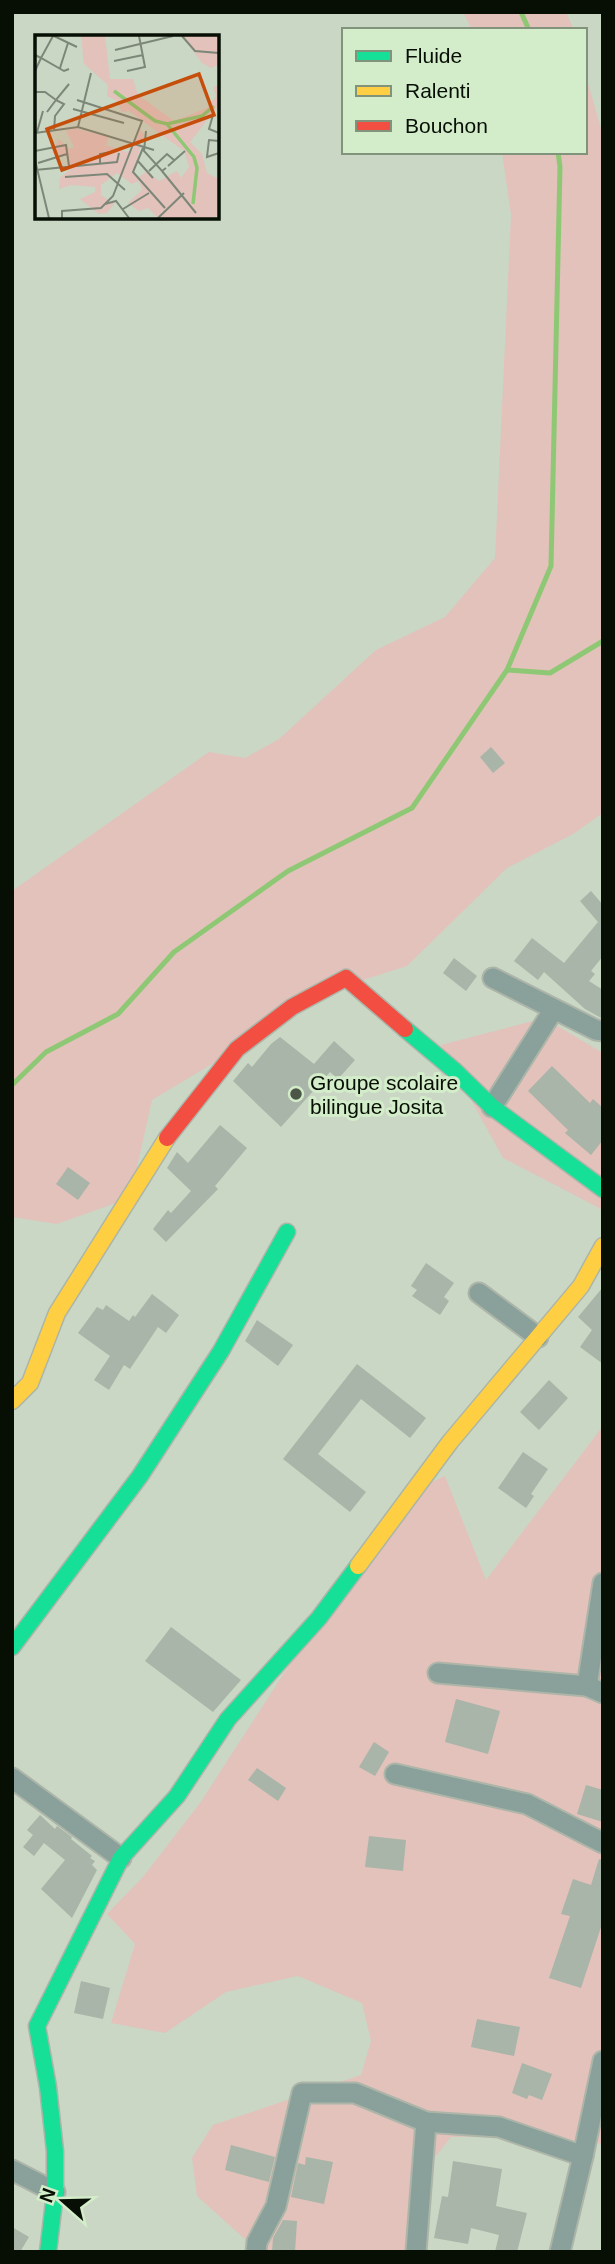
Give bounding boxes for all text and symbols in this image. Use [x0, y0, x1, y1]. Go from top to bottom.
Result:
legend [342, 28, 587, 154]
inset map [35, 35, 219, 219]
text: Fluide [405, 44, 462, 67]
text: Ralenti [405, 79, 470, 102]
text: Bouchon [405, 114, 488, 137]
place label: Groupe scolaire bilingue Josita [310, 1071, 458, 1118]
marker: Groupe scolaire bilingue Josita [288, 1086, 304, 1102]
north arrow [28, 2166, 98, 2236]
text: N [35, 2185, 60, 2205]

